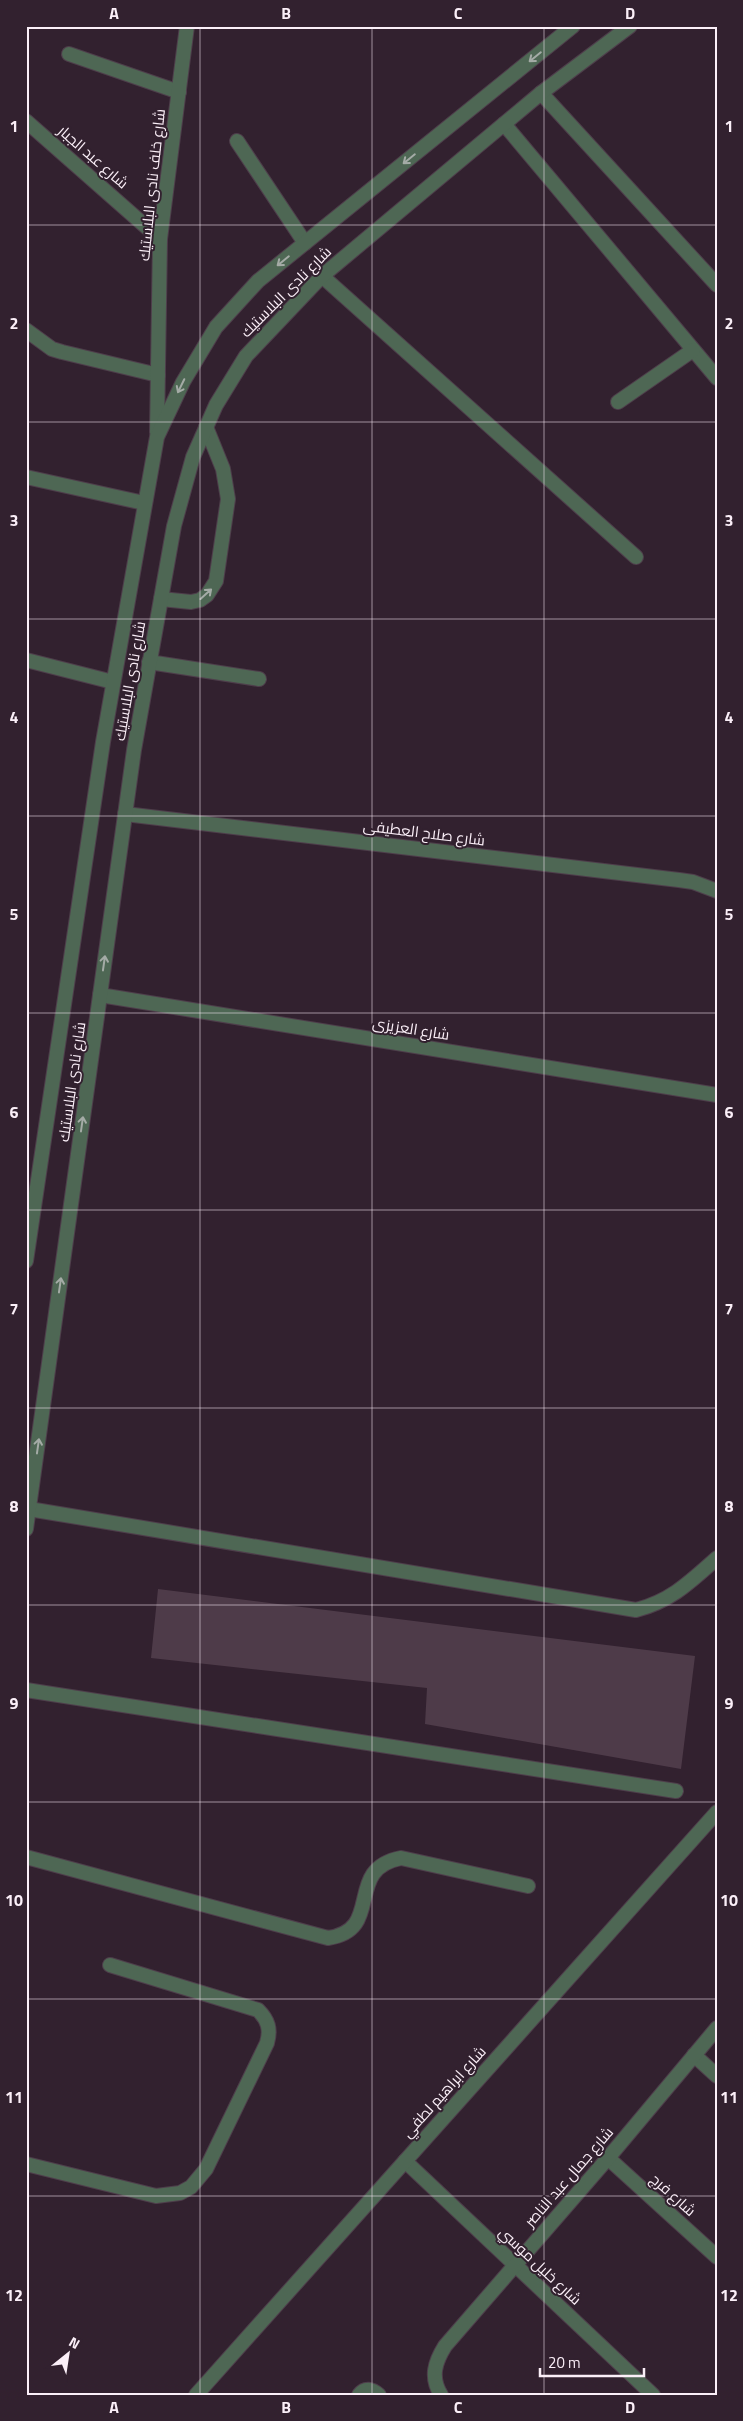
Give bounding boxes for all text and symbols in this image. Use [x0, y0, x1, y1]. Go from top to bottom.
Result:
text: A [109, 1, 119, 25]
text: B [281, 1, 291, 25]
text: C [454, 1, 463, 25]
text: D [625, 1, 635, 25]
one-way arrow [529, 51, 542, 62]
street label: شارع خلف نادى البلاستيك [132, 108, 171, 262]
text: 1 [10, 114, 18, 138]
text: 1 [725, 114, 733, 138]
street label: شارع عبد الجبار [52, 119, 134, 194]
one-way arrow [403, 153, 416, 164]
street label: شارع نادى البلاستيك [235, 241, 337, 343]
one-way arrow [276, 256, 289, 267]
text: 2 [10, 311, 18, 335]
text: 2 [725, 311, 733, 335]
one-way arrow [176, 378, 185, 393]
text: 3 [10, 508, 18, 532]
text: 3 [725, 508, 733, 532]
one-way arrow [200, 588, 213, 600]
street label: شارع نادى البلاستيك [108, 619, 151, 742]
text: 4 [10, 705, 19, 729]
text: 4 [725, 705, 734, 729]
street label: شارع صلاح العطيفى [362, 814, 486, 851]
text: 5 [10, 902, 19, 926]
text: 5 [725, 902, 734, 926]
one-way arrow [100, 955, 110, 971]
street label: شارع العزيزى [371, 1011, 451, 1046]
street label: شارع نادى البلاستيك [52, 1020, 91, 1143]
text: 6 [10, 1100, 19, 1124]
text: 6 [725, 1100, 734, 1124]
one-way arrow [77, 1116, 87, 1132]
one-way arrow [55, 1277, 65, 1293]
text: 7 [10, 1297, 18, 1321]
text: 7 [725, 1297, 733, 1321]
one-way arrow [33, 1438, 43, 1454]
text: 8 [10, 1494, 19, 1518]
text: 8 [725, 1494, 734, 1518]
text: 9 [10, 1691, 19, 1715]
text: 9 [725, 1691, 734, 1715]
text: 10 [5, 1888, 23, 1912]
text: 10 [720, 1888, 738, 1912]
street label: شارع ابراهيم لطفي [396, 2041, 492, 2143]
text: 11 [5, 2085, 23, 2109]
text: 11 [720, 2085, 738, 2109]
street label: شارع جمال عبد الناصر [518, 2121, 619, 2233]
street label: شارع فرج [645, 2168, 701, 2221]
street label: شارع خليل موسي [493, 2221, 587, 2311]
text: 12 [5, 2283, 23, 2307]
text: 12 [720, 2283, 738, 2307]
north arrow [42, 2328, 92, 2378]
text: N [65, 2331, 84, 2354]
scale bar [540, 2346, 644, 2378]
text: 20 m [548, 2351, 581, 2374]
text: A [109, 2395, 119, 2419]
text: B [281, 2395, 291, 2419]
text: C [454, 2395, 463, 2419]
text: D [625, 2395, 635, 2419]

